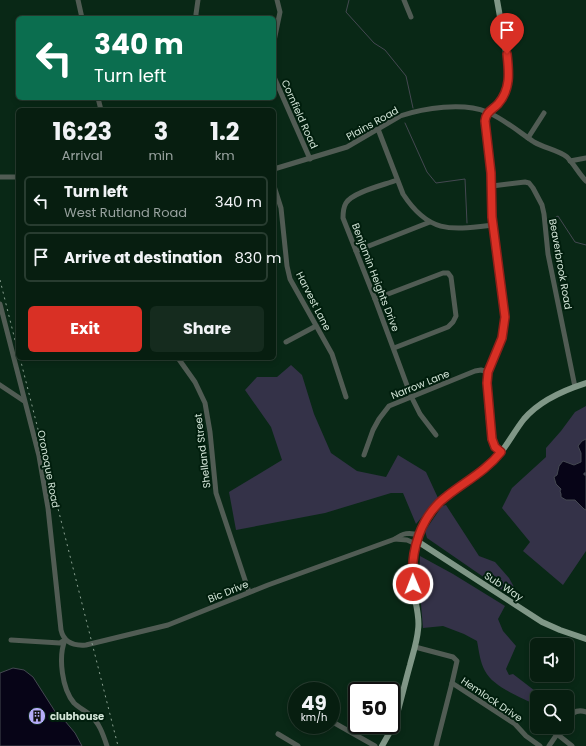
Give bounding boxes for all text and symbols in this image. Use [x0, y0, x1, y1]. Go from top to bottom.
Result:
pin [490, 13, 524, 54]
icon: arrive [496, 19, 518, 41]
text: 340 m [94, 25, 184, 64]
icon: left [28, 32, 80, 84]
text: Turn left [94, 63, 166, 88]
street label: Cornfield Road [278, 77, 321, 151]
street label: Plains Road [343, 103, 401, 144]
text: 16:23 [53, 115, 112, 148]
text: 3 [154, 115, 168, 148]
text: 1.2 [210, 115, 239, 148]
text: Arrival [62, 146, 103, 165]
text: min [148, 146, 173, 165]
text: km [215, 146, 235, 165]
text: Turn left [64, 181, 128, 202]
icon: left [30, 190, 52, 212]
text: 340 m [215, 191, 262, 212]
text: West Rutland Road [64, 203, 187, 222]
street label: Beaverbrook Road [545, 218, 576, 311]
street label: Benjamin Heights Drive [348, 221, 403, 334]
icon: arrive [30, 246, 52, 268]
text: Arrive at destination [64, 247, 222, 268]
text: 830 m [234, 247, 282, 268]
street label: Harvest Lane [292, 269, 335, 333]
button: Exit [28, 306, 142, 352]
button: Share [150, 306, 264, 352]
street label: Narrow Lane [389, 366, 452, 403]
street label: Shelland Street [190, 412, 215, 489]
street label: Oronoque Road [34, 429, 63, 509]
position arrow [392, 563, 434, 605]
street label: Sub Way [481, 568, 527, 605]
street label: Bic Drive [206, 577, 251, 606]
map controls [530, 638, 574, 734]
button: sound [530, 638, 574, 682]
street label: Hemlock Drive [458, 673, 525, 726]
speed limit sign: 50 [348, 682, 400, 734]
text: 49 [301, 689, 327, 717]
button: search [530, 690, 574, 734]
building icon: clubhouse [27, 706, 47, 726]
place label: clubhouse [50, 709, 104, 724]
text: km/h [301, 710, 327, 725]

